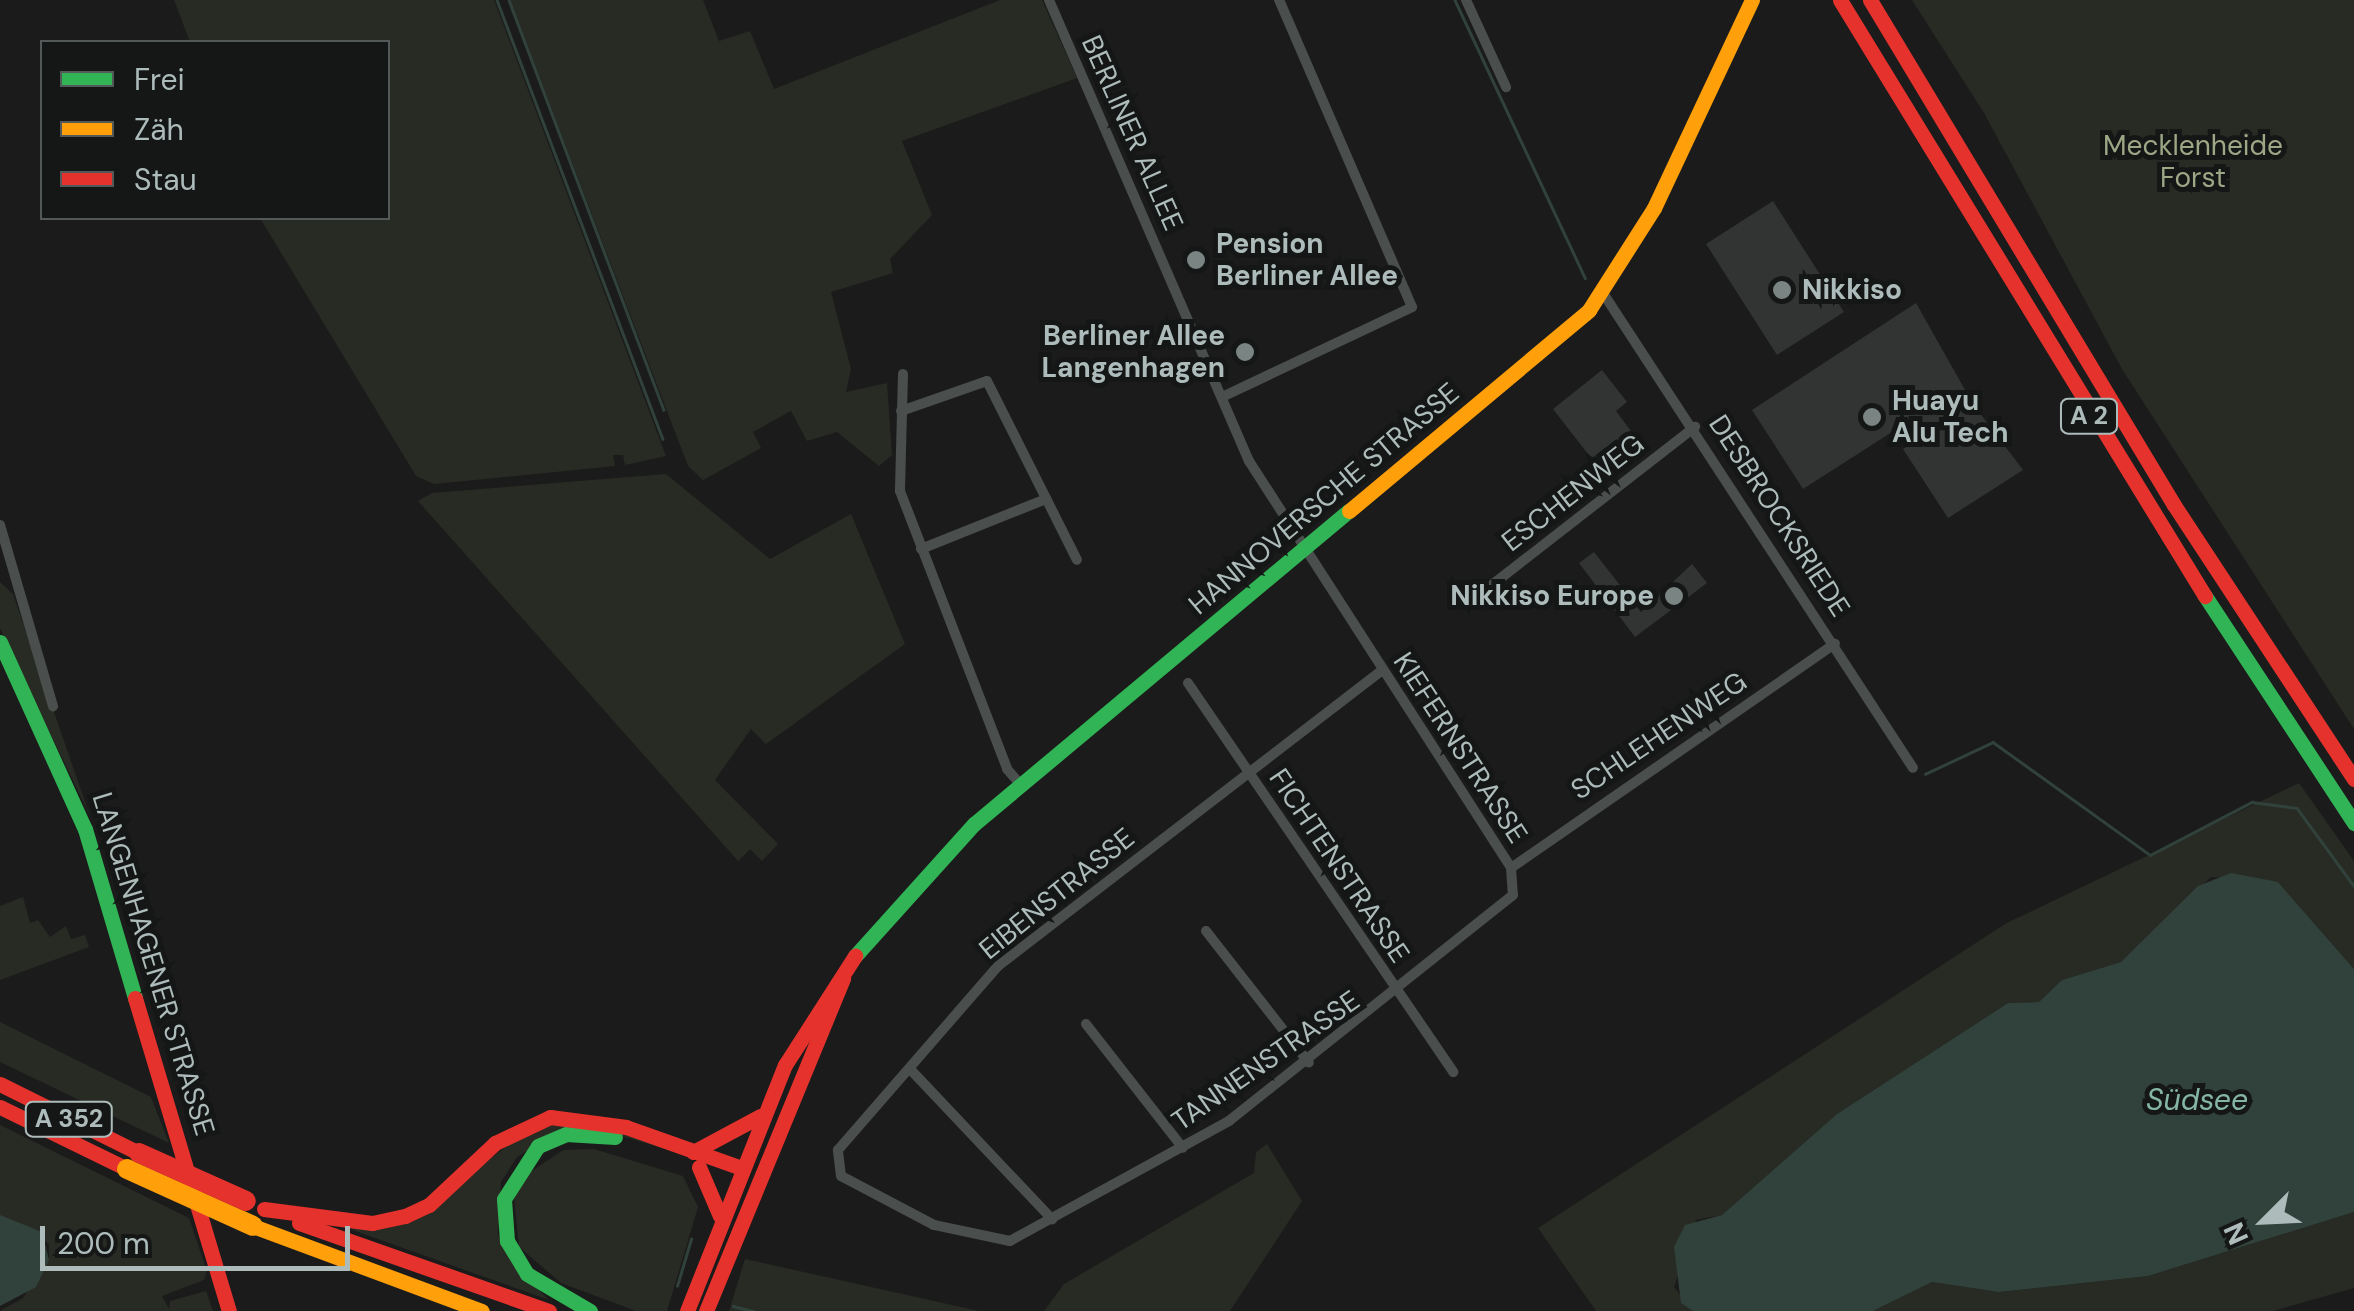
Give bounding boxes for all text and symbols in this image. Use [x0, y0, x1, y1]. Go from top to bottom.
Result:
street label: BERLINER ALLEE [1074, 30, 1190, 236]
legend [40, 40, 390, 220]
text: Frei [134, 60, 185, 99]
text: Zäh [134, 110, 184, 149]
park label: Mecklenheide Forst [2103, 129, 2283, 195]
text: Stau [134, 160, 197, 199]
place label: Pension Berliner Allee [1216, 227, 1398, 293]
marker: Pension Berliner Allee [1185, 249, 1207, 271]
place label: Nikkiso [1802, 273, 1902, 307]
marker: Nikkiso [1771, 279, 1793, 301]
place label: Berliner Allee Langenhagen [1041, 319, 1225, 385]
marker: Berliner Allee Langenhagen [1234, 341, 1256, 363]
street label: HANNOVERSCHE STRASSE [1182, 376, 1466, 622]
place label: Huayu Alu Tech [1892, 384, 2009, 450]
road number: A 2 [2059, 396, 2119, 436]
marker: Huayu Alu Tech [1861, 406, 1883, 428]
street label: DESBROCKSRIEDE [1701, 409, 1857, 623]
street label: ESCHENWEG [1495, 427, 1651, 559]
place label: Nikkiso Europe [1450, 579, 1654, 613]
marker: Nikkiso Europe [1663, 585, 1685, 607]
street label: KIEFERNSTRASSE [1386, 646, 1534, 850]
street label: SCHLEHENWEG [1565, 665, 1753, 807]
street label: FICHTENSTRASSE [1262, 763, 1416, 969]
street label: LANGENHAGENER STRASSE [85, 788, 221, 1140]
street label: EIBENSTRASSE [973, 821, 1141, 967]
street label: TANNENSTRASSE [1166, 984, 1366, 1138]
water label: Südsee [2146, 1082, 2248, 1118]
road number: A 352 [24, 1099, 114, 1139]
north arrow [2214, 1171, 2314, 1271]
scale bar [45, 1206, 355, 1268]
text: N [2215, 1217, 2257, 1250]
text: 200 m [57, 1224, 150, 1263]

